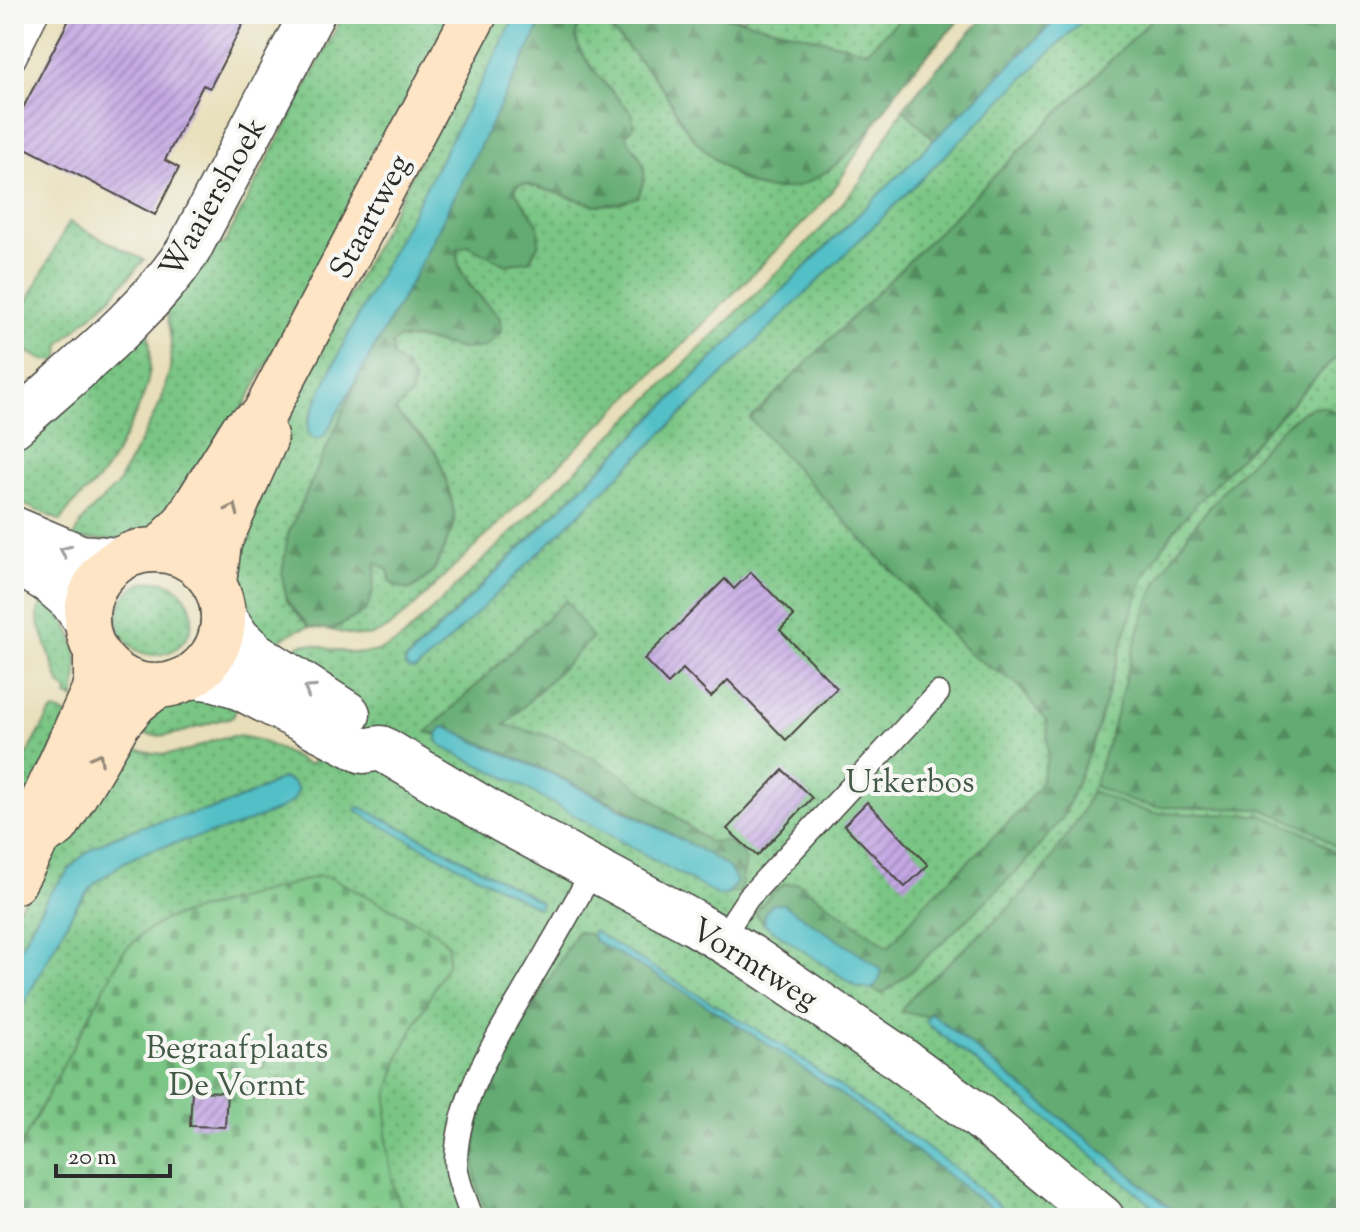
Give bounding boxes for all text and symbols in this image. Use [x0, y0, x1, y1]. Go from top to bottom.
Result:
street label: Waaiershoek [150, 109, 279, 288]
street label: Staartweg [320, 147, 424, 288]
one-way arrow [224, 503, 240, 518]
one-way arrow [59, 544, 73, 560]
one-way arrow [304, 684, 318, 699]
one-way arrow [88, 752, 103, 767]
park label: Urkerbos [846, 761, 974, 807]
street label: Vormtweg [681, 908, 826, 1023]
park label: Begraafplaats De Vormt [146, 1027, 328, 1110]
scale bar [56, 1128, 170, 1178]
text: 20 m [68, 1141, 117, 1175]

